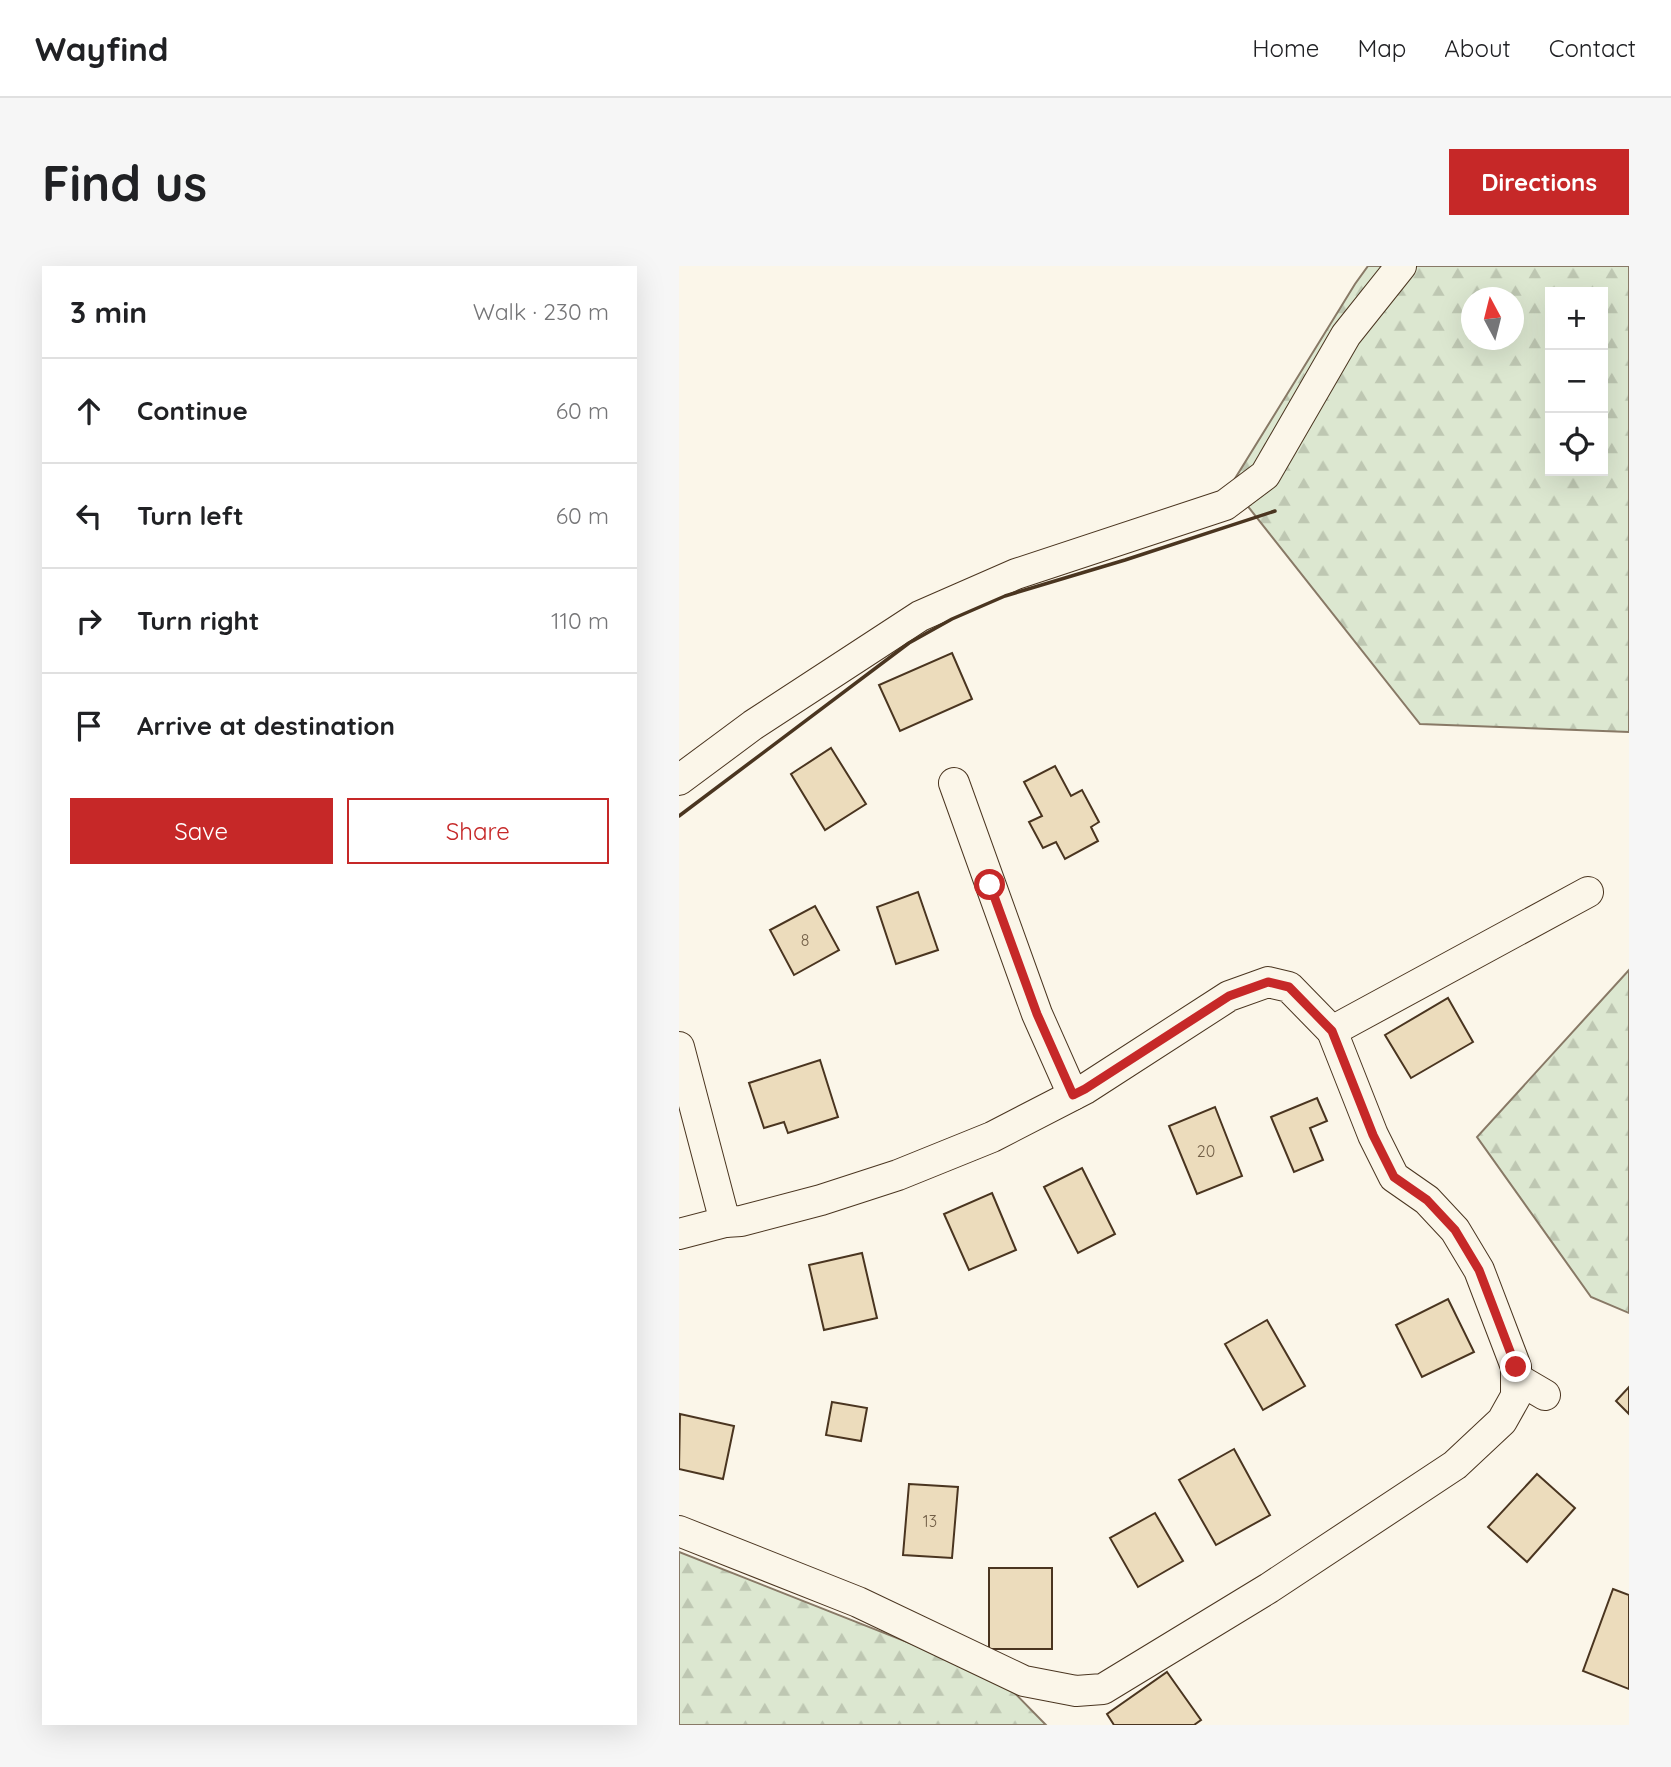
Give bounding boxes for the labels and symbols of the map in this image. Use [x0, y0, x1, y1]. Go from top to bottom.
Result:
north arrow [1461, 287, 1524, 350]
route start [974, 869, 1005, 900]
house number: 8 [801, 930, 809, 950]
house number: 20 [1197, 1141, 1215, 1161]
route end [1500, 1351, 1531, 1382]
house number: 13 [923, 1511, 937, 1531]

